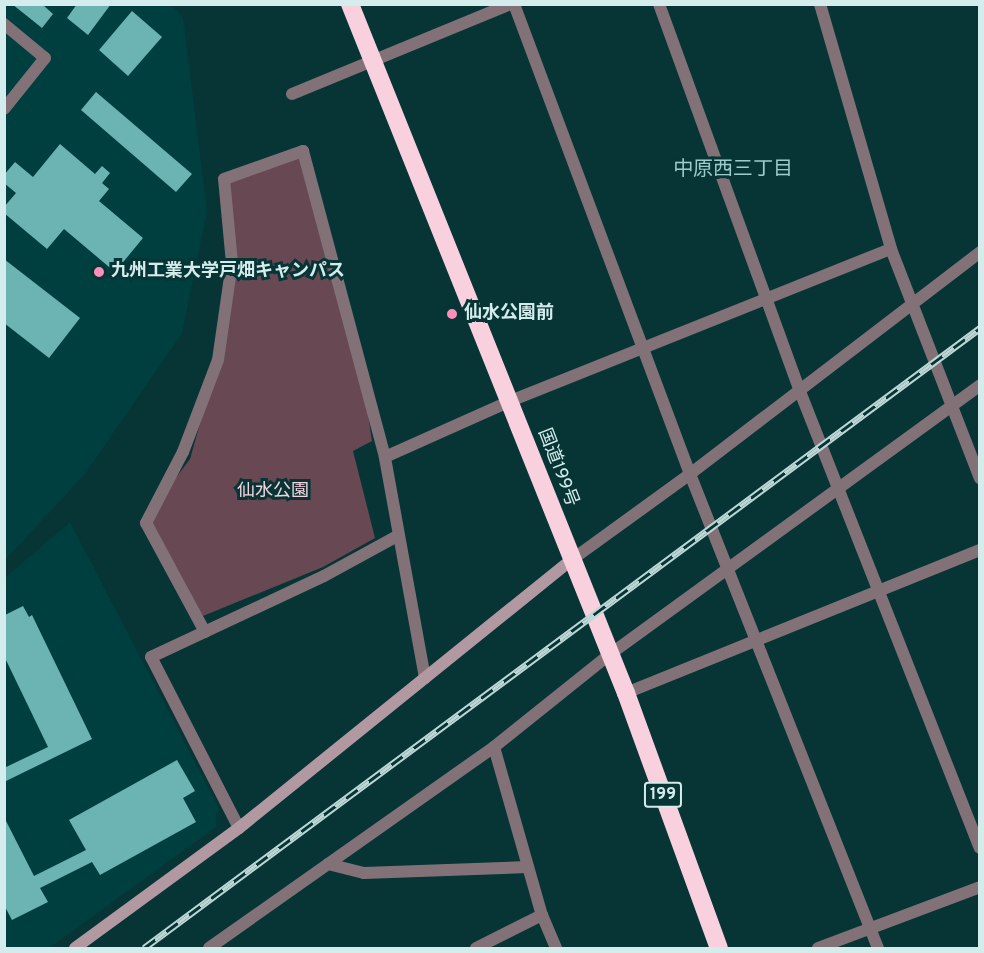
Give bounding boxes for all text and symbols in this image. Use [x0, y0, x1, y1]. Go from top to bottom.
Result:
district label: 中原西三丁目 [673, 158, 793, 182]
place label: 九州工業大学戸畑キャンパス [111, 261, 345, 283]
marker: 九州工業大学戸畑キャンパス [92, 265, 106, 279]
place label: 仙水公園前 [464, 303, 554, 325]
marker: 仙水公園前 [445, 307, 459, 321]
street label: 国道199号 [532, 426, 582, 510]
park label: 仙水公園 [237, 481, 309, 503]
road number: 199 [644, 782, 682, 808]

